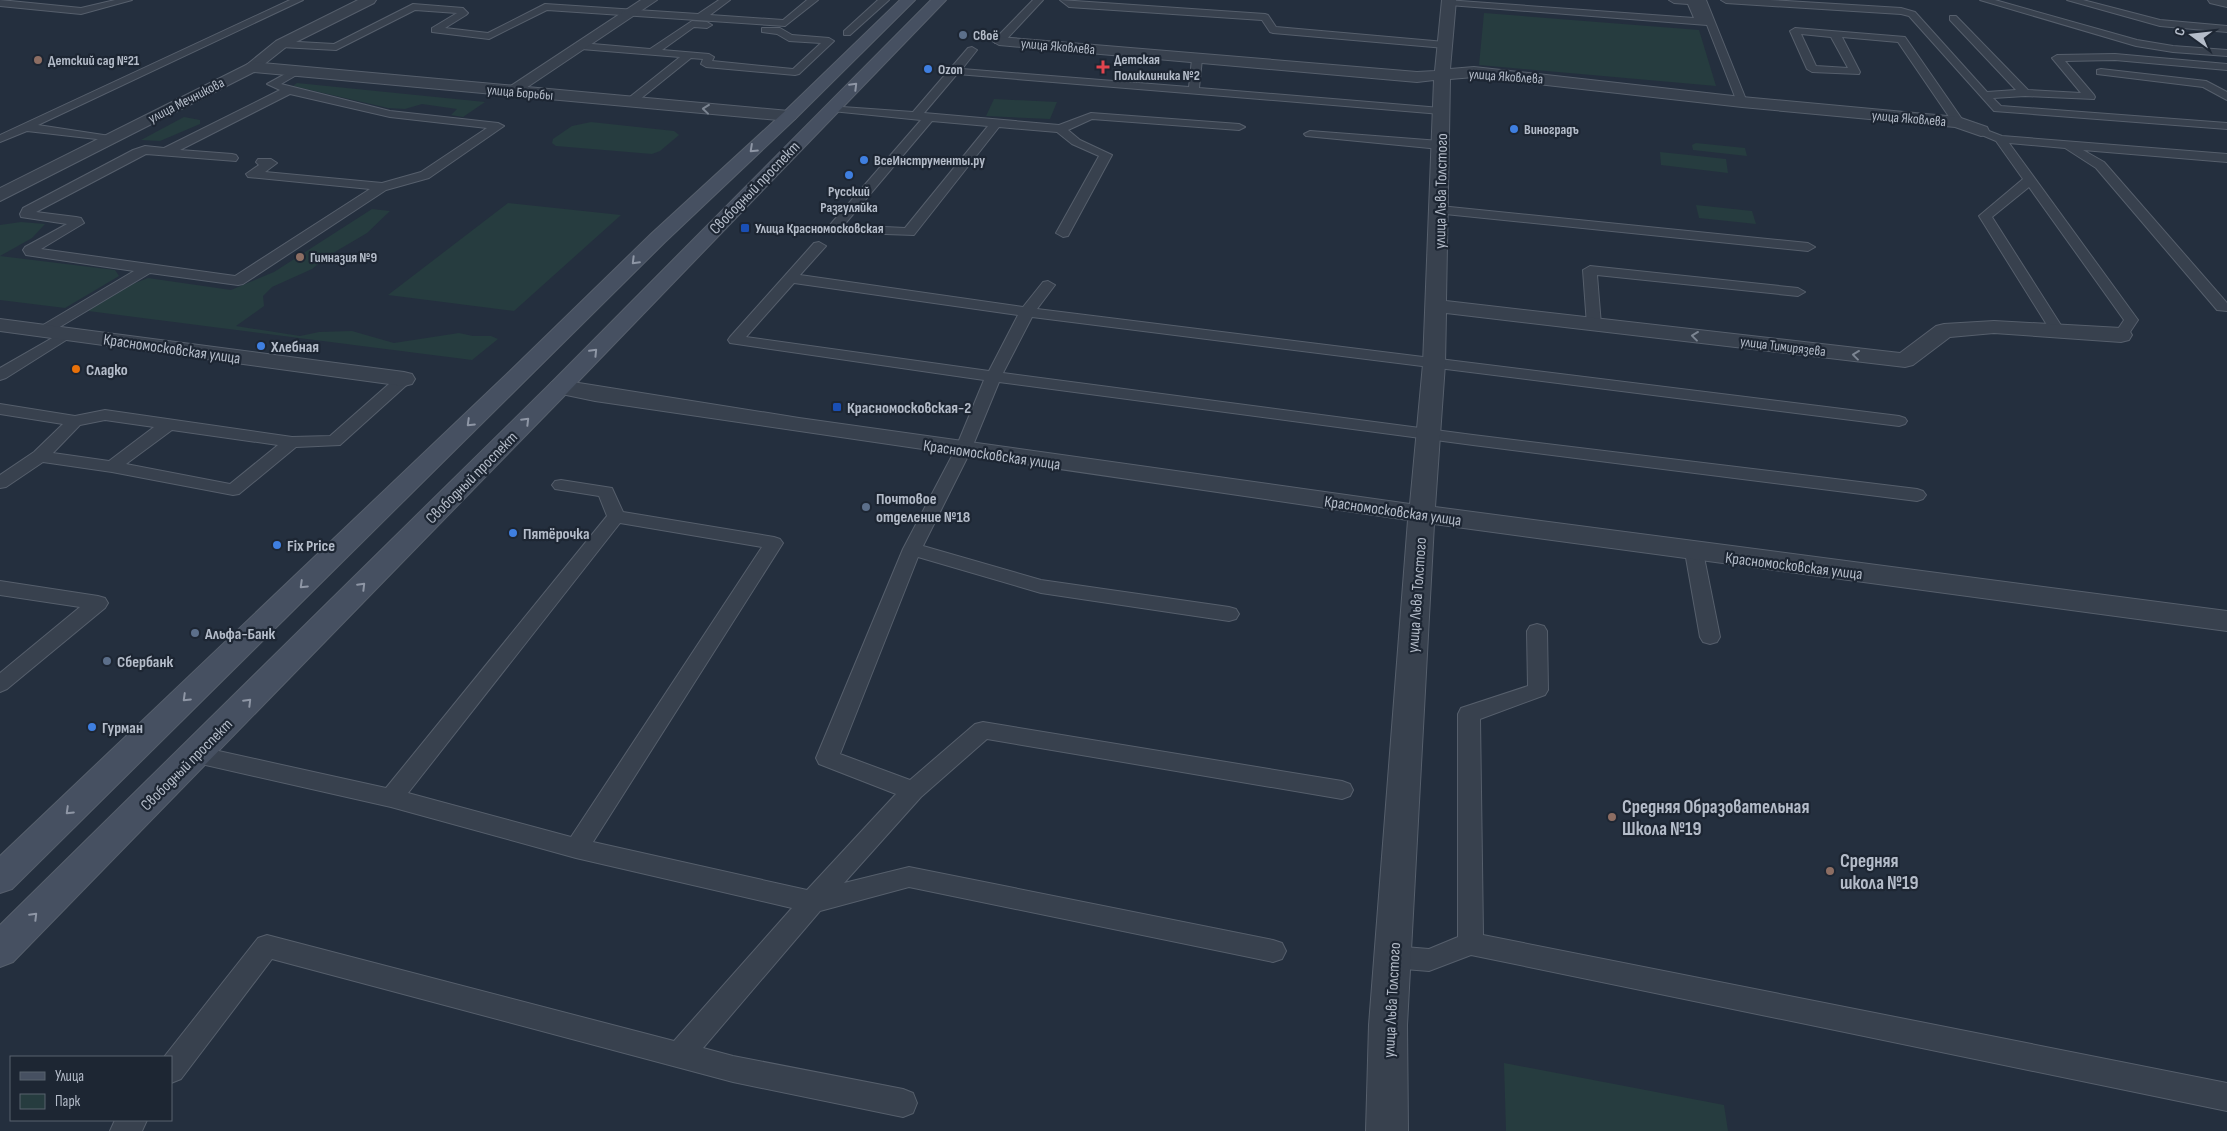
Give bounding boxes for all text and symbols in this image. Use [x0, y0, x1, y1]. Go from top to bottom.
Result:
north arrow [2167, 10, 2217, 60]
text: С [2171, 26, 2189, 37]
place label: Своё [973, 27, 998, 44]
marker: Своё [957, 29, 969, 41]
street label: улица Яковлева [1020, 35, 1096, 58]
place label: Детская Поликлиника №2 [1114, 51, 1200, 84]
place label: Детский сад №21 [48, 52, 140, 69]
marker: Детский сад №21 [32, 54, 44, 66]
marker: Детская Поликлиника №2 [1096, 60, 1110, 74]
place label: Ozon [938, 61, 963, 78]
marker: Ozon [922, 63, 934, 75]
street label: улица Яковлева [1468, 65, 1544, 88]
street label: улица Мечникова [145, 74, 227, 127]
street label: улица Борьбы [486, 81, 554, 104]
one-way arrow [848, 82, 857, 91]
one-way arrow [701, 104, 709, 115]
street label: улица Яковлева [1871, 107, 1947, 130]
place label: Виноградъ [1524, 121, 1579, 138]
marker: Виноградъ [1508, 123, 1520, 135]
street label: улица Льва Толстого [1431, 133, 1452, 249]
street label: Свободный проспект [706, 138, 804, 239]
one-way arrow [750, 143, 759, 152]
place label: ВсеИнструменты.ру [874, 152, 985, 169]
marker: ВсеИнструменты.ру [858, 154, 870, 166]
marker: Русский Разгуляйка [843, 169, 855, 181]
place label: Русский Разгуляйка [820, 183, 878, 216]
place label: Улица Красномосковская [755, 220, 884, 237]
marker: Улица Красномосковская [739, 222, 751, 234]
place label: Гимназия №9 [310, 249, 377, 266]
marker: Гимназия №9 [294, 251, 306, 263]
one-way arrow [632, 255, 641, 264]
street label: Красномосковская улица [102, 330, 242, 369]
one-way arrow [1690, 331, 1698, 342]
street label: улица Тимирязева [1739, 333, 1827, 360]
place label: Хлебная [270, 338, 319, 357]
marker: Хлебная [255, 340, 267, 352]
one-way arrow [588, 349, 597, 358]
one-way arrow [1852, 350, 1860, 361]
place label: Сладко [86, 361, 128, 380]
marker: Сладко [70, 363, 82, 375]
place label: Красномосковская-2 [847, 399, 971, 418]
marker: Красномосковская-2 [831, 401, 843, 413]
one-way arrow [467, 418, 476, 427]
one-way arrow [520, 418, 529, 427]
street label: Свободный проспект [422, 428, 522, 528]
street label: Красномосковская улица [922, 436, 1062, 475]
place label: Почтовое отделение №18 [876, 490, 971, 527]
street label: Красномосковская улица [1323, 492, 1463, 531]
marker: Почтовое отделение №18 [860, 501, 872, 513]
place label: Пятёрочка [523, 525, 590, 544]
marker: Пятёрочка [507, 527, 519, 539]
place label: Fix Price [287, 537, 335, 556]
street label: улица Льва Толстого [1404, 537, 1431, 653]
marker: Fix Price [271, 539, 283, 551]
street label: Красномосковская улица [1724, 549, 1864, 584]
one-way arrow [299, 579, 308, 588]
one-way arrow [357, 583, 366, 592]
place label: Альфа-Банк [204, 625, 275, 644]
marker: Альфа-Банк [189, 627, 201, 639]
place label: Сбербанк [117, 653, 173, 672]
marker: Сбербанк [101, 655, 113, 667]
one-way arrow [183, 692, 192, 701]
one-way arrow [242, 699, 251, 708]
street label: Свободный проспект [137, 715, 237, 815]
place label: Гурман [102, 719, 143, 738]
marker: Гурман [86, 721, 98, 733]
place label: Средняя Образовательная Школа №19 [1622, 796, 1809, 841]
one-way arrow [66, 805, 75, 814]
marker: Средняя Образовательная Школа №19 [1606, 811, 1618, 823]
place label: Средняя школа №19 [1840, 850, 1918, 895]
marker: Средняя школа №19 [1824, 865, 1836, 877]
one-way arrow [29, 913, 38, 922]
street label: улица Льва Толстого [1380, 942, 1405, 1058]
legend [10, 1056, 172, 1121]
text: Улица [55, 1067, 84, 1086]
text: Парк [55, 1092, 81, 1111]

